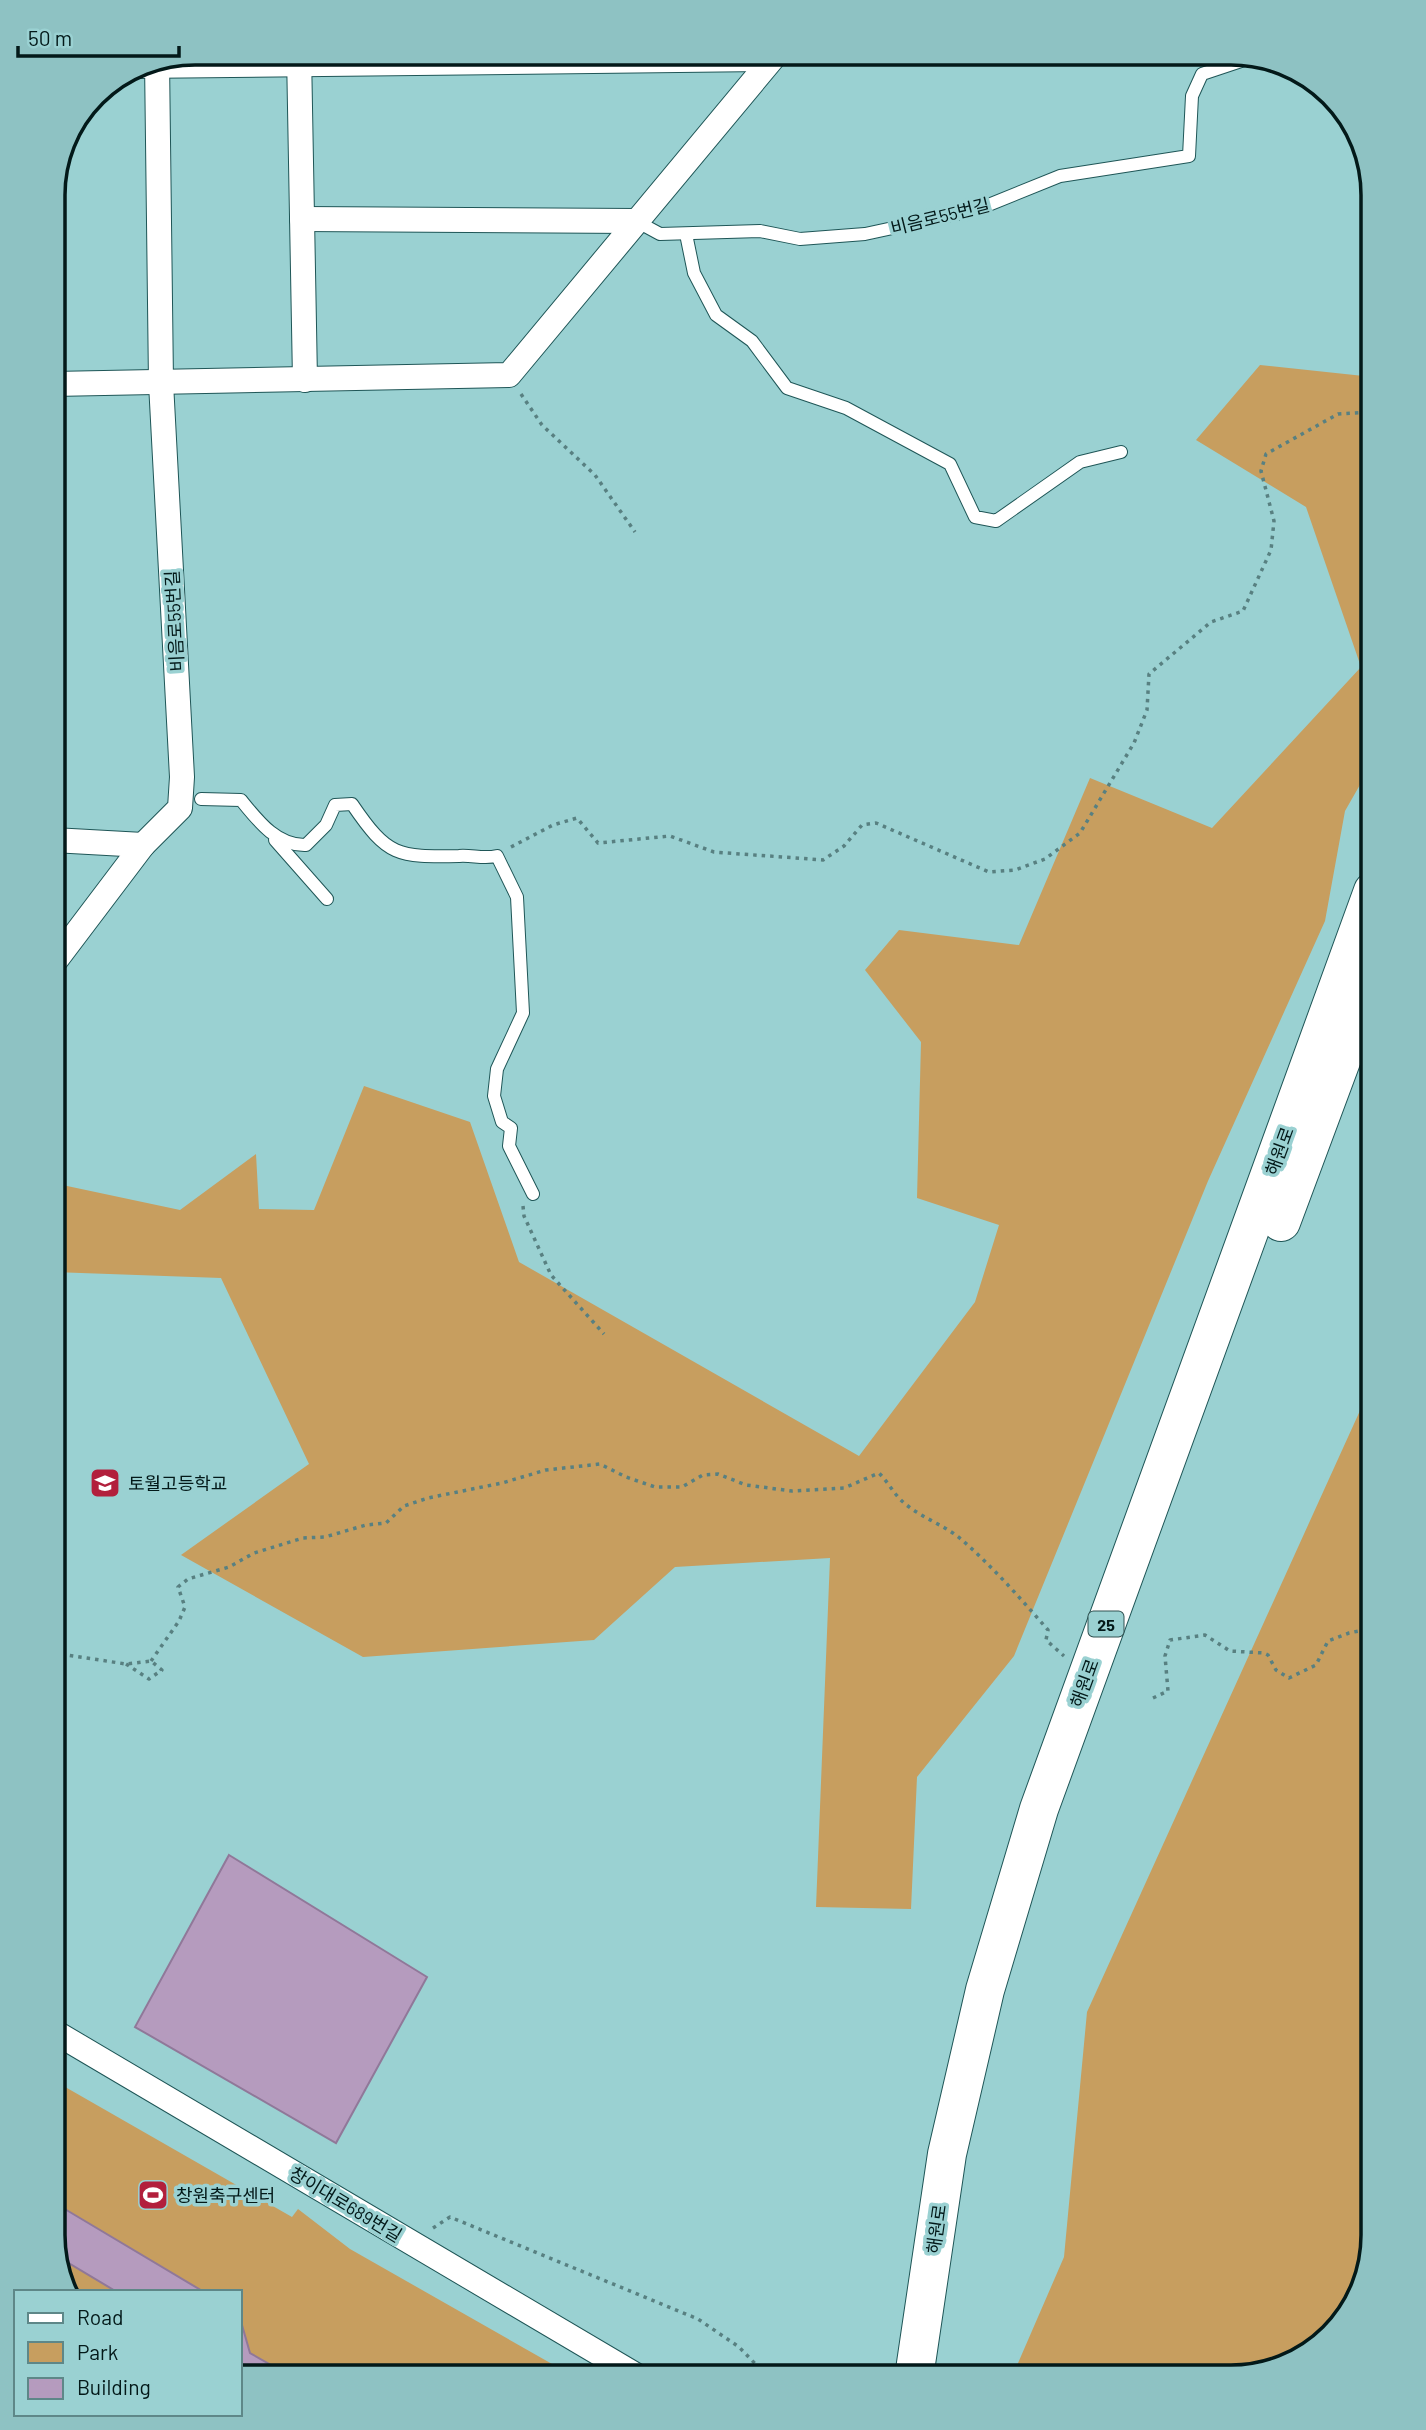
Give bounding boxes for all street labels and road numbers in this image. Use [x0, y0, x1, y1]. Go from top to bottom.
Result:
street label: 비음로55번길 [888, 193, 992, 239]
street label: 비음로55번길 [160, 570, 188, 672]
street label: 해원로 [1260, 1124, 1298, 1178]
road number: 25 [1088, 1612, 1124, 1636]
street label: 해원로 [1065, 1656, 1103, 1710]
street label: 창이대로689번길 [286, 2162, 406, 2246]
street label: 해원로 [922, 2203, 950, 2255]

